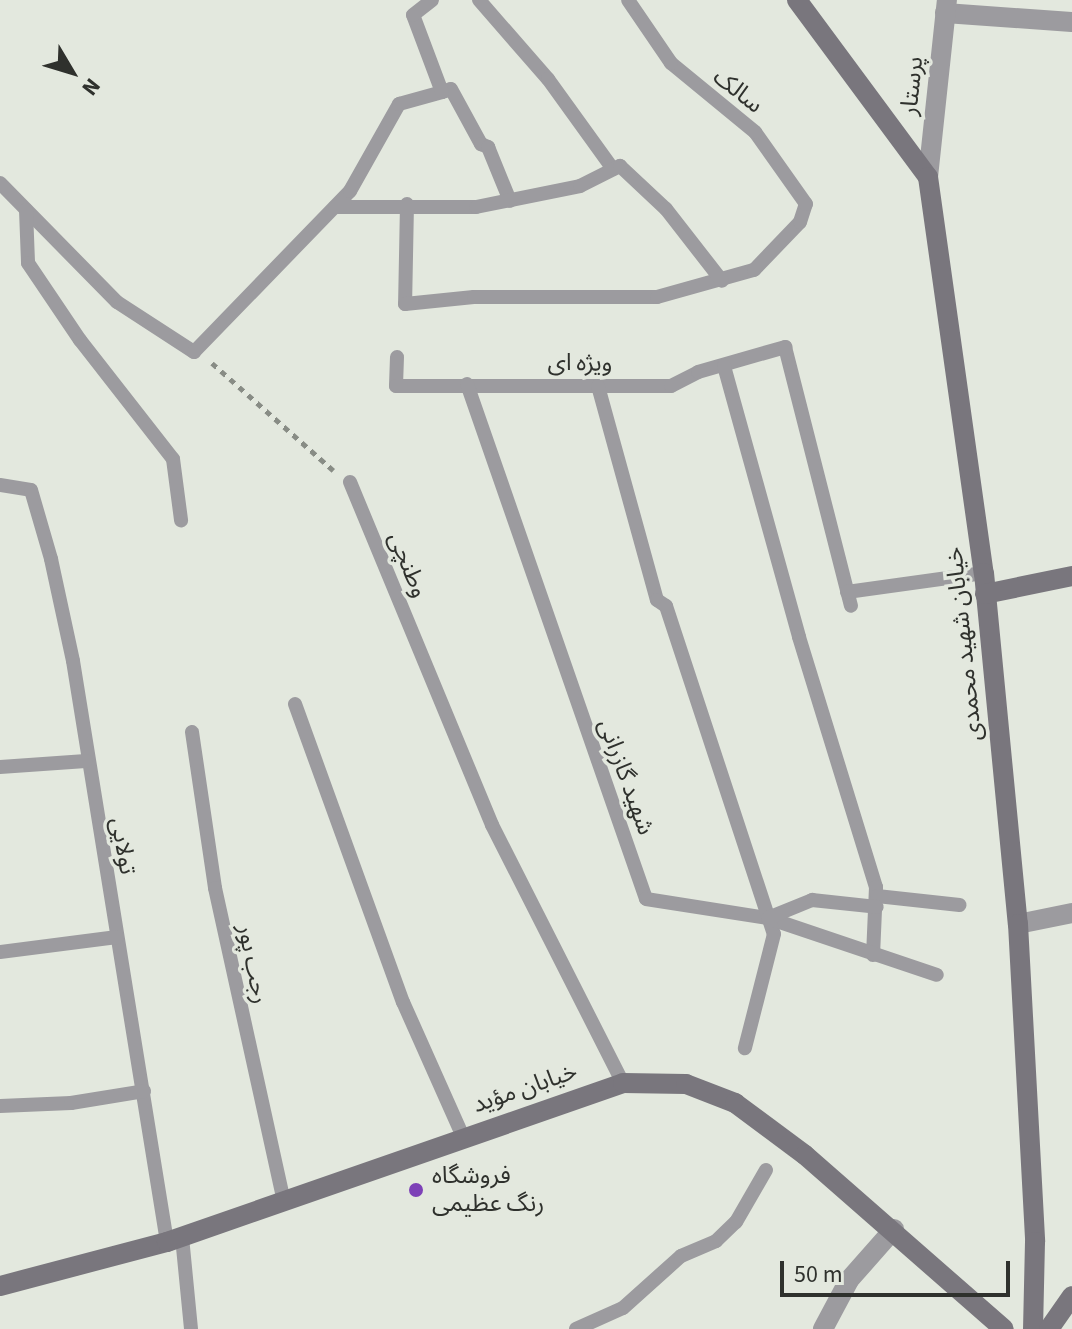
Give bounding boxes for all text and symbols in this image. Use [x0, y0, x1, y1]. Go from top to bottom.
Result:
north arrow [32, 32, 112, 112]
street label: پرستار [895, 55, 929, 117]
street label: سالک [707, 63, 769, 119]
text: N [74, 71, 108, 102]
street label: ویژه ای [547, 348, 613, 378]
street label: وطنچی [382, 528, 434, 602]
street label: خیابان شهید محمدی [939, 546, 989, 742]
street label: شهید گازرانی [592, 715, 660, 839]
street label: تولایی [104, 815, 142, 877]
street label: رجب پور [231, 922, 275, 1006]
street label: خیابان مؤید [469, 1057, 581, 1119]
place label: فروشگاه رنگ عظیمی [432, 1162, 544, 1218]
marker: فروشگاه رنگ عظیمی [407, 1181, 425, 1199]
scale bar [784, 1245, 1014, 1295]
text: 50 m [794, 1257, 843, 1292]

